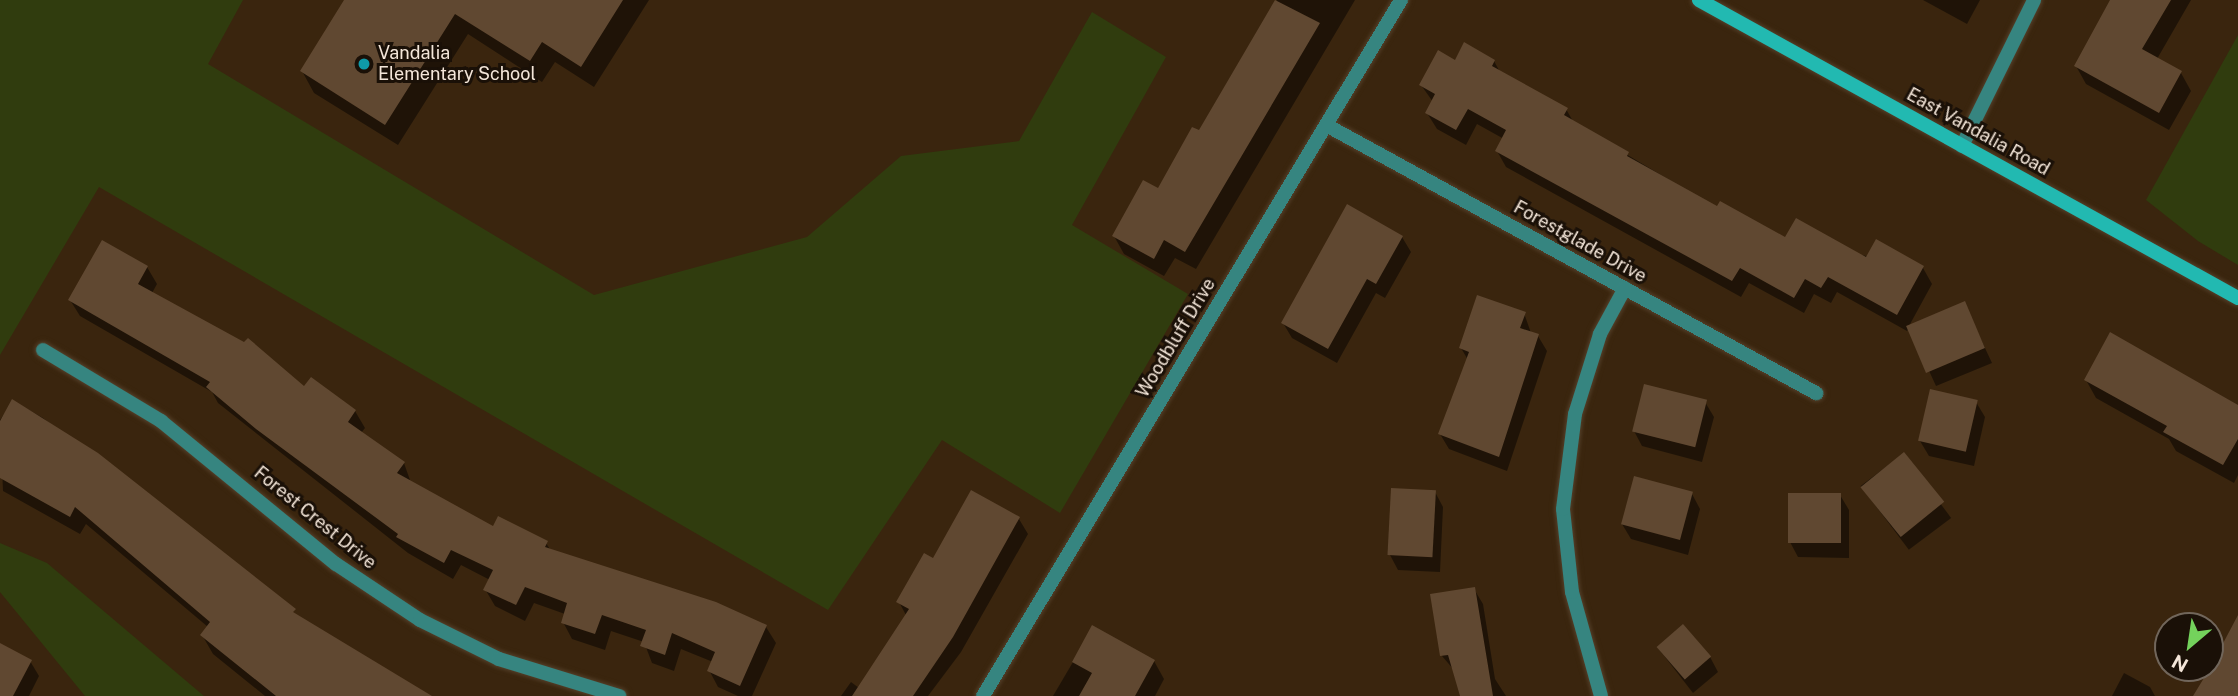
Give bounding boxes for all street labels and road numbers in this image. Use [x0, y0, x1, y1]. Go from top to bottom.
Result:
street label: East Vandalia Road [1903, 84, 2053, 180]
street label: Forestglade Drive [1510, 197, 1650, 287]
street label: Woodbluff Drive [1132, 275, 1220, 401]
street label: Forest Crest Drive [250, 462, 380, 574]

